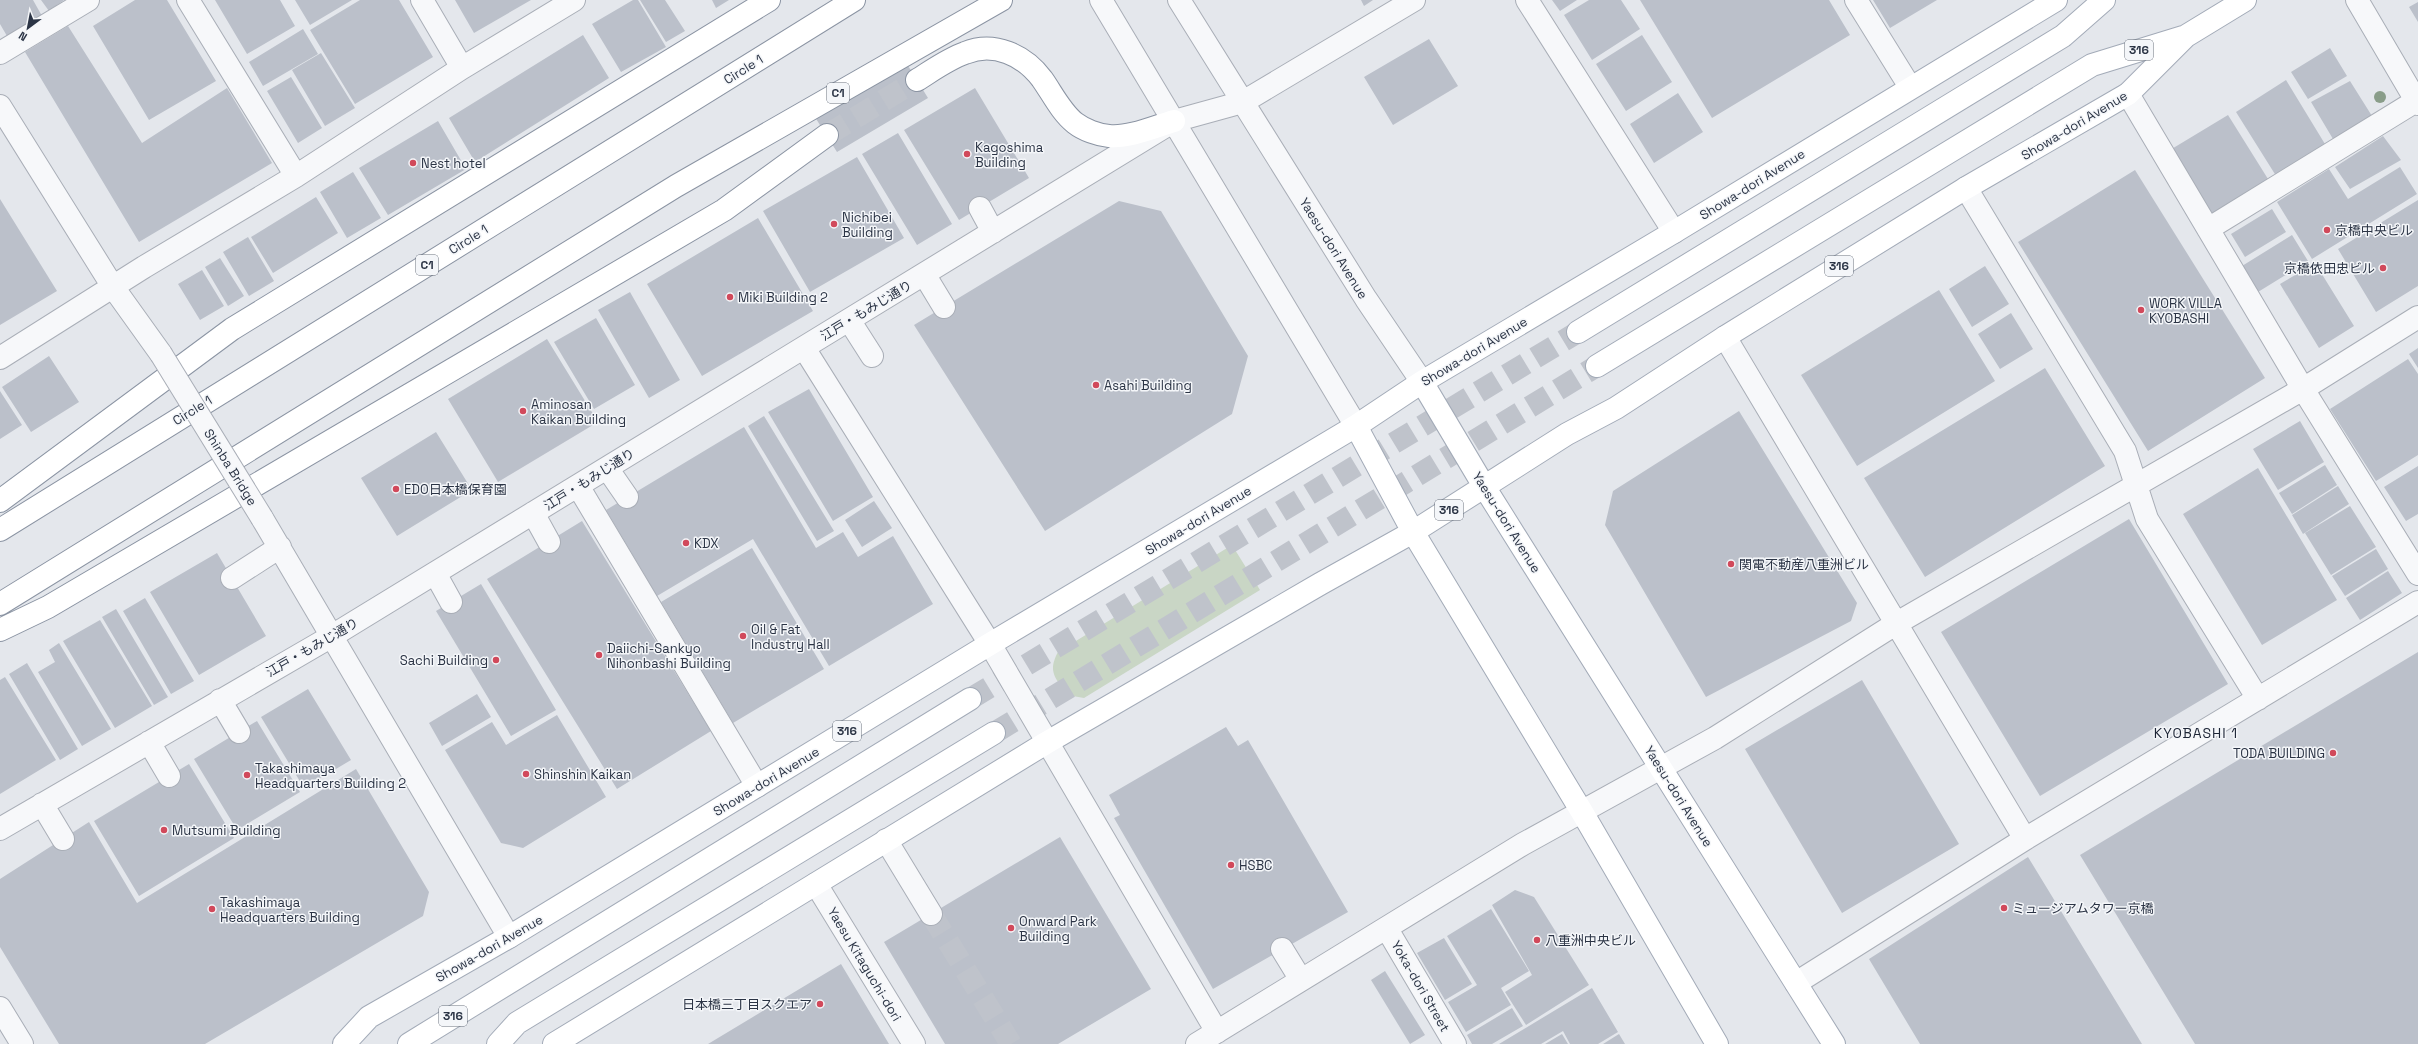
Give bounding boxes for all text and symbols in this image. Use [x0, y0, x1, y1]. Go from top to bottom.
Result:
north arrow [8, 8, 48, 48]
text: N [16, 29, 30, 44]
road number: 316 [2125, 40, 2153, 60]
street label: Circle 1 [720, 51, 766, 88]
road number: C1 [827, 83, 849, 103]
street label: Showa-dori Avenue [2018, 87, 2130, 164]
place label: Kagoshima Building [975, 139, 1044, 171]
street label: Showa-dori Avenue [1696, 145, 1808, 224]
marker: Kagoshima Building [962, 149, 972, 159]
place label: Nest hotel [421, 155, 486, 172]
marker: Nest hotel [408, 158, 418, 168]
street label: Yaesu-dori Avenue [1296, 195, 1372, 302]
place label: Nichibei Building [842, 209, 893, 241]
marker: Nichibei Building [829, 219, 839, 229]
street label: Circle 1 [445, 221, 491, 258]
place label: 京橋中央ビル [2335, 222, 2413, 239]
marker: 京橋中央ビル [2322, 225, 2332, 235]
road number: C1 [416, 255, 438, 275]
road number: 316 [1825, 256, 1853, 276]
place label: 京橋依田忠ビル [2284, 260, 2375, 277]
marker: 京橋依田忠ビル [2378, 263, 2388, 273]
street label: 江戸・もみじ通り [817, 276, 915, 345]
place label: Miki Building 2 [738, 289, 828, 306]
marker: Miki Building 2 [725, 292, 735, 302]
place label: WORK VILLA KYOBASHI [2149, 295, 2222, 327]
marker: WORK VILLA KYOBASHI [2136, 305, 2146, 315]
street label: Showa-dori Avenue [1418, 313, 1530, 390]
place label: Asahi Building [1104, 377, 1192, 394]
marker: Asahi Building [1091, 380, 1101, 390]
street label: Circle 1 [169, 392, 215, 429]
place label: Aminosan Kaikan Building [531, 396, 626, 428]
marker: Aminosan Kaikan Building [518, 406, 528, 416]
street label: Shinba Bridge [200, 426, 261, 509]
street label: 江戸・もみじ通り [541, 445, 638, 514]
street label: Yaesu-dori Avenue [1469, 469, 1545, 576]
place label: EDO日本橋保育園 [404, 481, 507, 498]
street label: Showa-dori Avenue [1142, 482, 1254, 559]
marker: EDO日本橋保育園 [391, 484, 401, 494]
road number: 316 [1435, 500, 1463, 520]
place label: KDX [694, 535, 719, 552]
marker: KDX [681, 538, 691, 548]
place label: 関電不動産八重洲ビル [1739, 556, 1869, 573]
marker: 関電不動産八重洲ビル [1726, 559, 1736, 569]
street label: 江戸・もみじ通り [263, 614, 362, 681]
place label: Oil & Fat Industry Hall [751, 621, 830, 653]
marker: Oil & Fat Industry Hall [738, 631, 748, 641]
place label: Daiichi-Sankyo Nihonbashi Building [607, 640, 731, 672]
marker: Daiichi-Sankyo Nihonbashi Building [594, 650, 604, 660]
place label: Sachi Building [400, 652, 488, 669]
marker: Sachi Building [491, 655, 501, 665]
road number: 316 [833, 721, 861, 741]
district label: KYOBASHI 1 [2154, 724, 2238, 742]
street label: Showa-dori Avenue [710, 743, 822, 820]
street label: Yaesu-dori Avenue [1641, 743, 1717, 850]
place label: TODA BUILDING [2233, 745, 2325, 762]
marker: TODA BUILDING [2328, 748, 2338, 758]
place label: Takashimaya Headquarters Building 2 [255, 760, 406, 792]
place label: Shinshin Kaikan [534, 766, 631, 783]
marker: Shinshin Kaikan [521, 769, 531, 779]
marker: Takashimaya Headquarters Building 2 [242, 770, 252, 780]
place label: Mutsumi Building [172, 822, 281, 839]
marker: Mutsumi Building [159, 825, 169, 835]
place label: HSBC [1239, 857, 1272, 874]
marker: HSBC [1226, 860, 1236, 870]
place label: Takashimaya Headquarters Building [220, 894, 360, 926]
place label: ミュージアムタワー京橋 [2012, 900, 2154, 917]
marker: ミュージアムタワー京橋 [1999, 903, 2009, 913]
marker: Takashimaya Headquarters Building [207, 904, 217, 914]
street label: Yaesu Kitaguchi-dori [824, 904, 905, 1024]
street label: Showa-dori Avenue [433, 911, 546, 986]
place label: Onward Park Building [1019, 913, 1097, 945]
marker: Onward Park Building [1006, 923, 1016, 933]
place label: 八重洲中央ビル [1545, 932, 1636, 949]
marker: 八重洲中央ビル [1532, 935, 1542, 945]
street label: Yoka-dori Street [1388, 938, 1454, 1035]
place label: 日本橋三丁目スクエア [682, 996, 812, 1013]
marker: 日本橋三丁目スクエア [815, 999, 825, 1009]
road number: 316 [439, 1006, 467, 1026]

